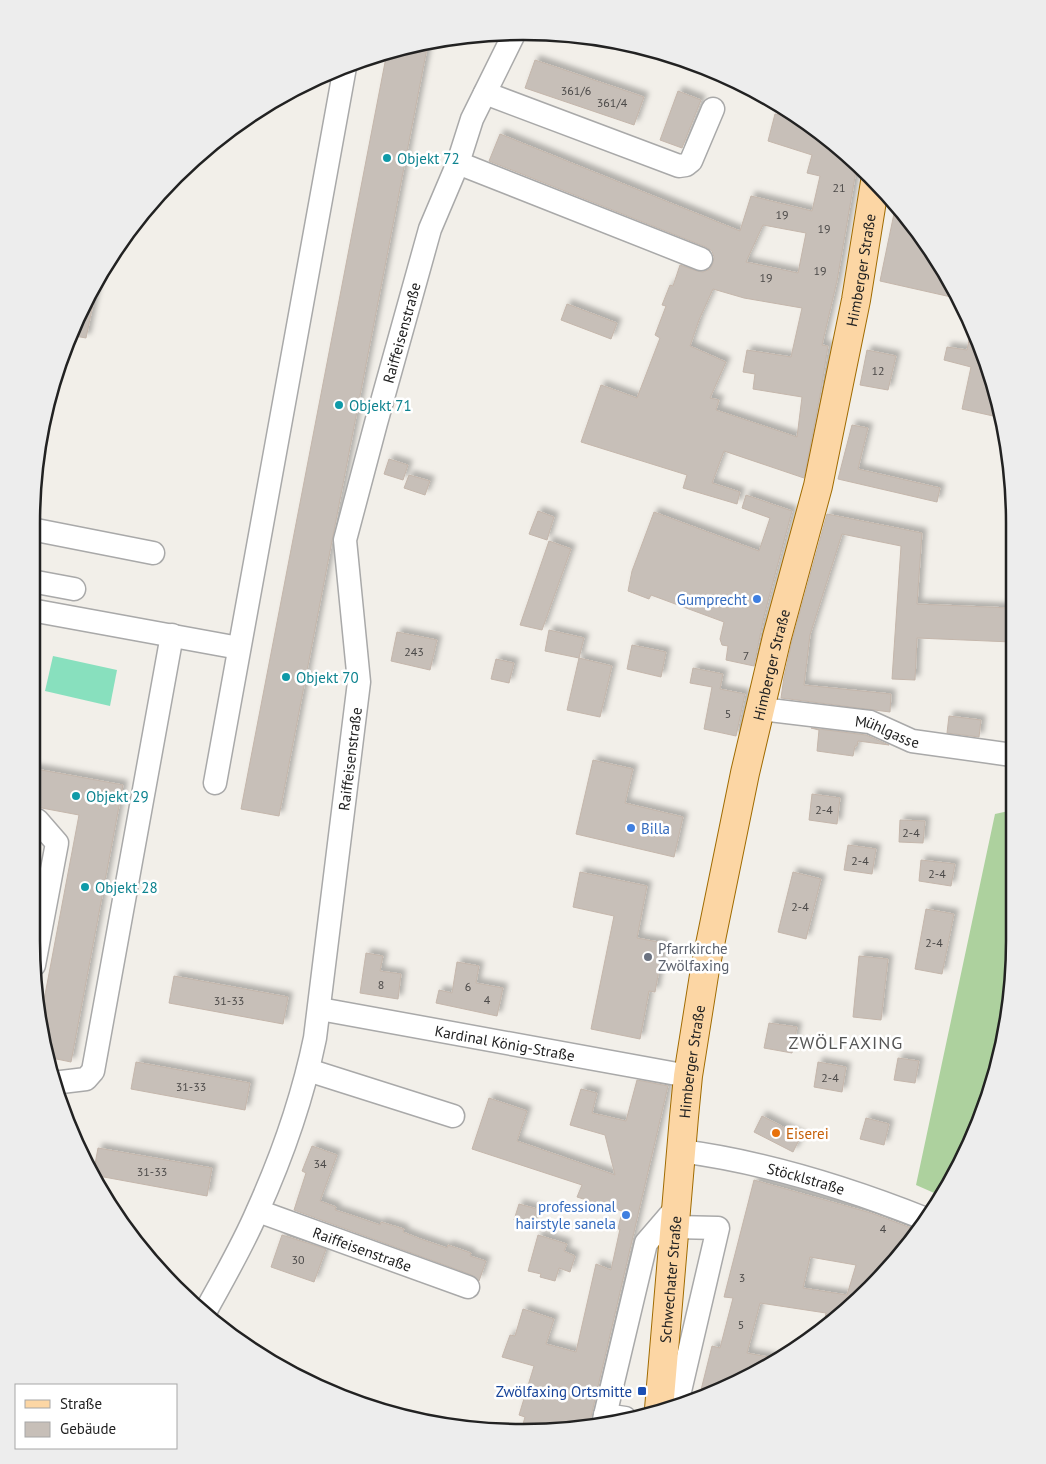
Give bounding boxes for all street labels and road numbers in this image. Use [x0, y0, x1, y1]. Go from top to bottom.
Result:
street label: Himberger Straße [841, 212, 879, 328]
street label: Raiffeisenstraße [378, 280, 424, 385]
street label: Himberger Straße [748, 607, 794, 722]
street label: Raiffeisenstraße [334, 706, 365, 812]
street label: Mühlgasse [854, 711, 921, 751]
street label: Himberger Straße [674, 1004, 709, 1119]
street label: Kardinal König-Straße [433, 1021, 576, 1065]
street label: Stöcklstraße [765, 1158, 847, 1198]
street label: Schwechater Straße [655, 1215, 685, 1344]
street label: Raiffeisenstraße [310, 1222, 415, 1275]

